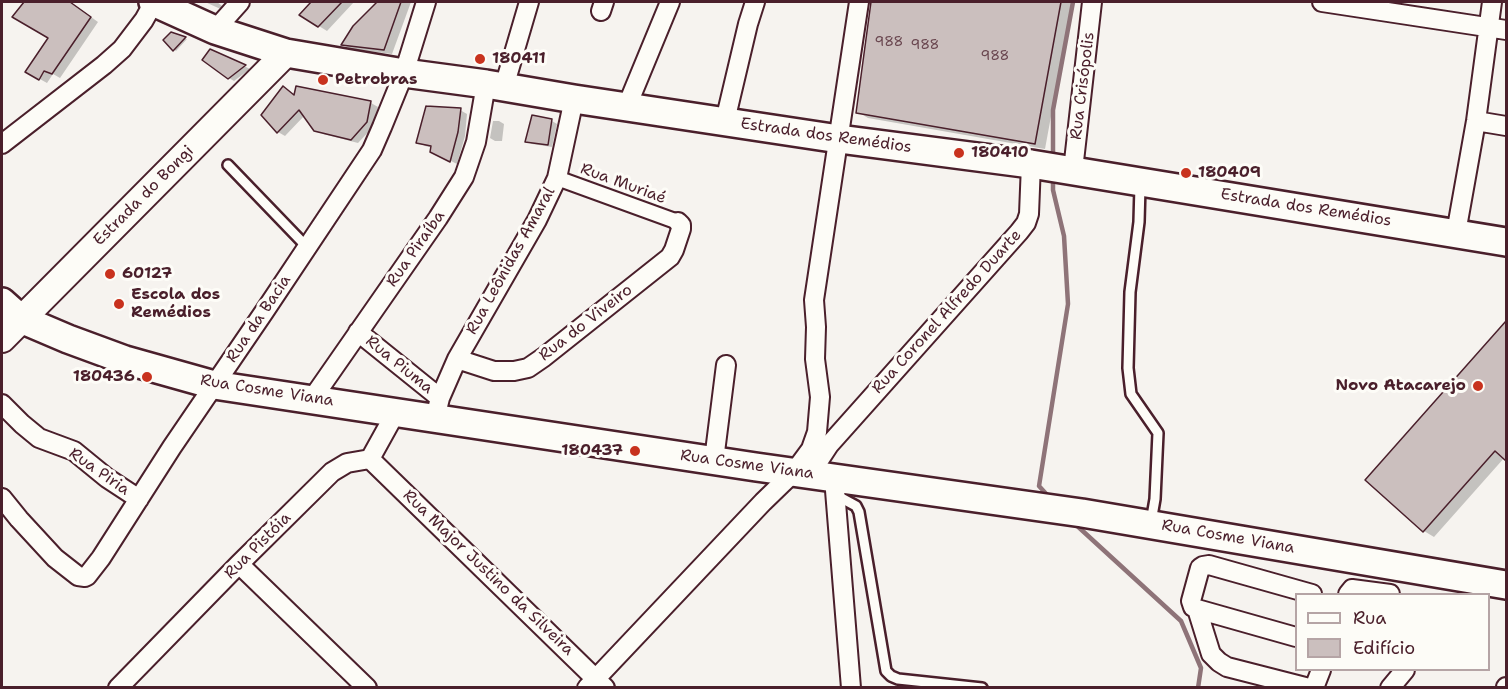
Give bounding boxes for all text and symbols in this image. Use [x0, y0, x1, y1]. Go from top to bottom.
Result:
street label: Rua Crisópolis [1067, 31, 1099, 141]
house number: 988 [875, 34, 903, 50]
house number: 988 [911, 37, 939, 53]
house number: 988 [981, 48, 1009, 64]
place label: 180411 [492, 49, 546, 69]
marker: 180411 [473, 52, 487, 66]
place label: Petrobras [335, 70, 417, 90]
marker: Petrobras [316, 73, 330, 87]
street label: Estrada dos Remédios [739, 114, 913, 158]
street label: Estrada do Bongi [90, 142, 198, 250]
place label: 180410 [971, 143, 1029, 163]
marker: 180410 [952, 146, 966, 160]
street label: Rua Muriaé [578, 160, 668, 208]
place label: 180409 [1198, 163, 1261, 183]
marker: 180409 [1179, 166, 1193, 180]
street label: Rua Leônidas Amaral [462, 184, 560, 338]
street label: Estrada dos Remédios [1219, 185, 1393, 231]
street label: Rua Piraíba [383, 207, 449, 291]
street label: Rua Coronel Alfredo Duarte [868, 226, 1026, 398]
place label: 60127 [122, 264, 172, 284]
marker: 60127 [103, 267, 117, 281]
street label: Rua da Bacia [223, 271, 295, 367]
street label: Rua do Viveiro [535, 281, 637, 365]
place label: Escola dos Remédios [131, 285, 220, 323]
marker: Escola dos Remédios [112, 297, 126, 311]
street label: Rua Piuma [361, 332, 437, 398]
place label: 180436 [73, 367, 135, 387]
marker: 180436 [140, 370, 154, 384]
street label: Rua Cosme Viana [199, 371, 335, 411]
place label: Novo Atacarejo [1336, 376, 1466, 396]
marker: Novo Atacarejo [1471, 379, 1485, 393]
place label: 180437 [561, 441, 623, 461]
street label: Rua Piria [65, 444, 133, 500]
marker: 180437 [628, 444, 642, 458]
street label: Rua Cosme Viana [679, 446, 815, 484]
street label: Rua Major Justino da Silveira [399, 486, 577, 660]
street label: Rua Pistóia [221, 509, 295, 583]
street label: Rua Cosme Viana [1160, 516, 1296, 558]
legend [1295, 593, 1490, 671]
text: Rua [1353, 606, 1386, 630]
text: Edifício [1353, 636, 1415, 660]

